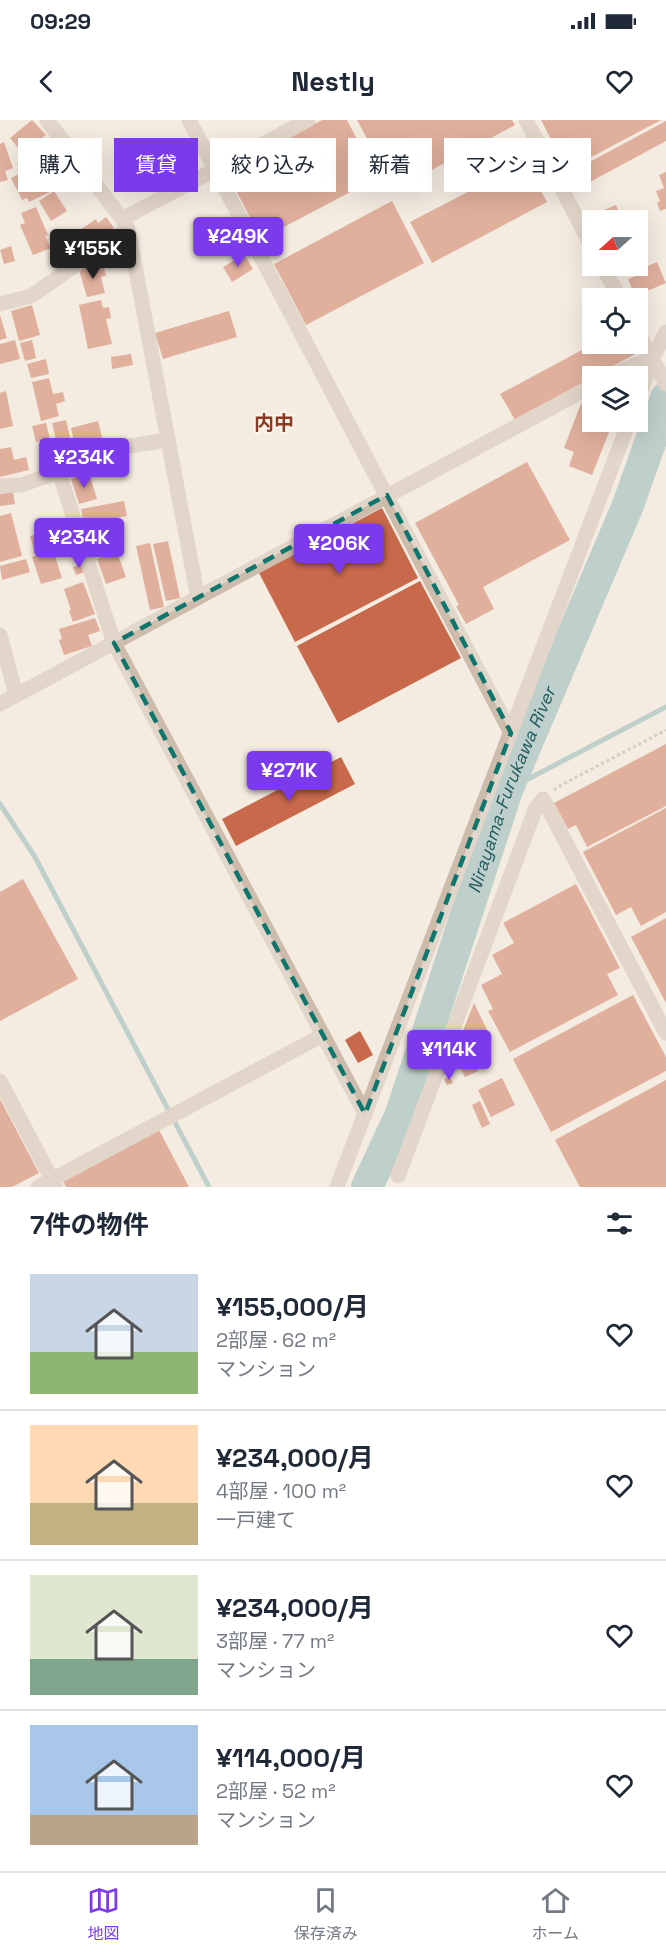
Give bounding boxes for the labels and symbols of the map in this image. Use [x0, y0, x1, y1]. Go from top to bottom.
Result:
north arrow [582, 210, 648, 276]
pin: ¥249K [196, 217, 280, 268]
pin: ¥155K [51, 229, 135, 280]
district label: 内中 [254, 410, 294, 436]
pin: ¥234K [42, 438, 126, 489]
pin: ¥234K [37, 518, 121, 569]
pin: ¥206K [297, 524, 381, 575]
water label: Nirayama-Furukawa River [462, 681, 561, 896]
pin: ¥271K [247, 751, 331, 802]
pin: ¥114K [407, 1030, 491, 1081]

